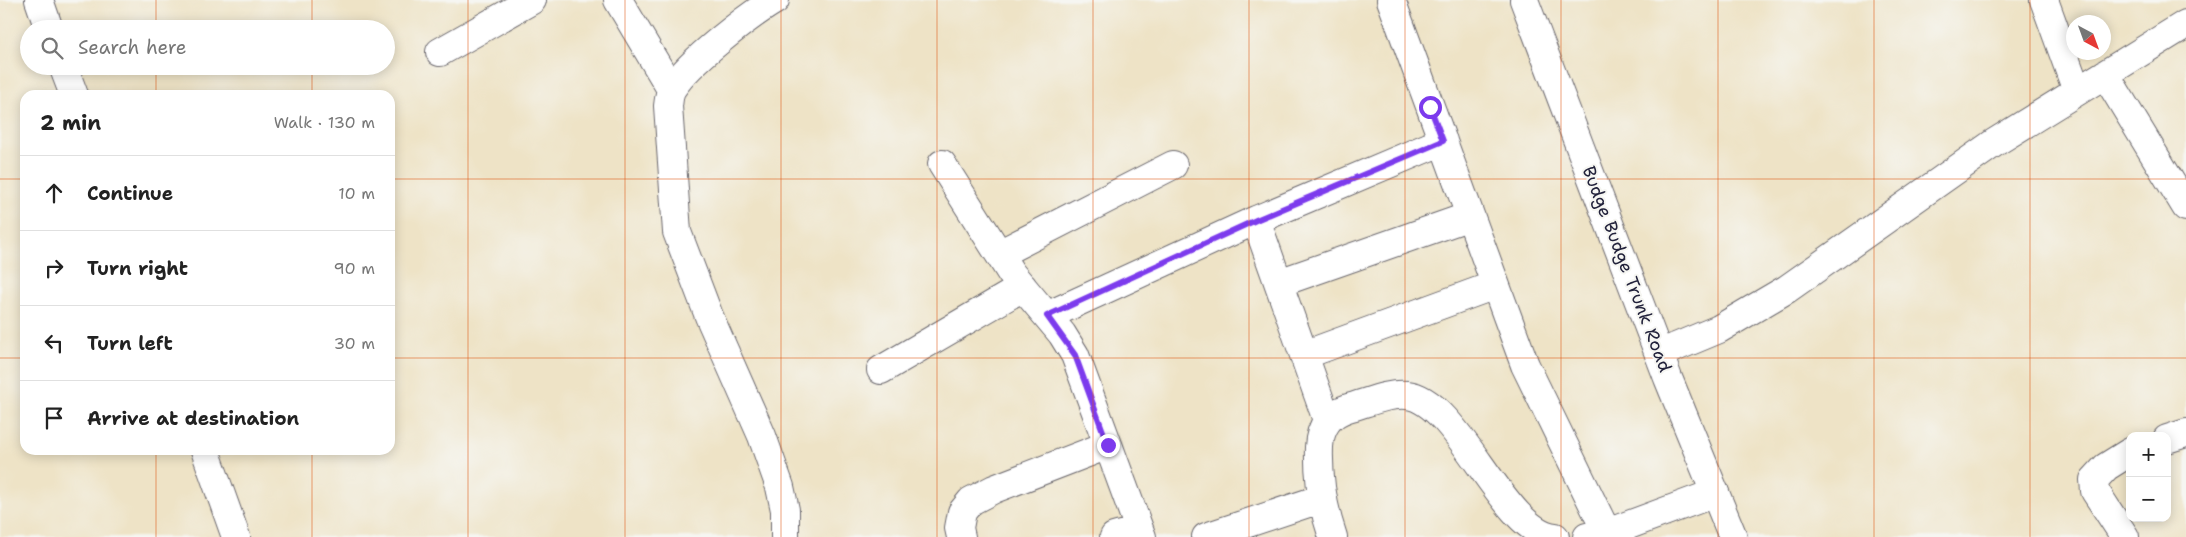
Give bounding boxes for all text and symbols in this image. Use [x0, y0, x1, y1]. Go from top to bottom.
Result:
north arrow [2066, 15, 2111, 60]
search box [20, 20, 395, 75]
icon: search [38, 34, 66, 62]
text: Search here [78, 35, 187, 60]
route start [1419, 96, 1442, 119]
text: 2 min [40, 109, 101, 137]
text: Walk · 130 m [274, 112, 375, 133]
street label: Budge Budge Trunk Road [1577, 162, 1677, 376]
icon: ahead [40, 179, 68, 207]
text: Continue [87, 181, 173, 206]
text: 10 m [338, 183, 375, 204]
icon: right [40, 254, 68, 282]
text: Turn right [87, 256, 188, 281]
text: 90 m [334, 258, 375, 279]
icon: left [40, 329, 68, 357]
text: Turn left [87, 331, 173, 356]
text: 30 m [334, 333, 375, 354]
icon: arrive [40, 404, 68, 432]
text: Arrive at destination [87, 406, 299, 431]
map controls [2126, 432, 2171, 522]
button: + [2126, 432, 2171, 477]
route end [1097, 434, 1120, 457]
button: − [2126, 477, 2171, 522]

